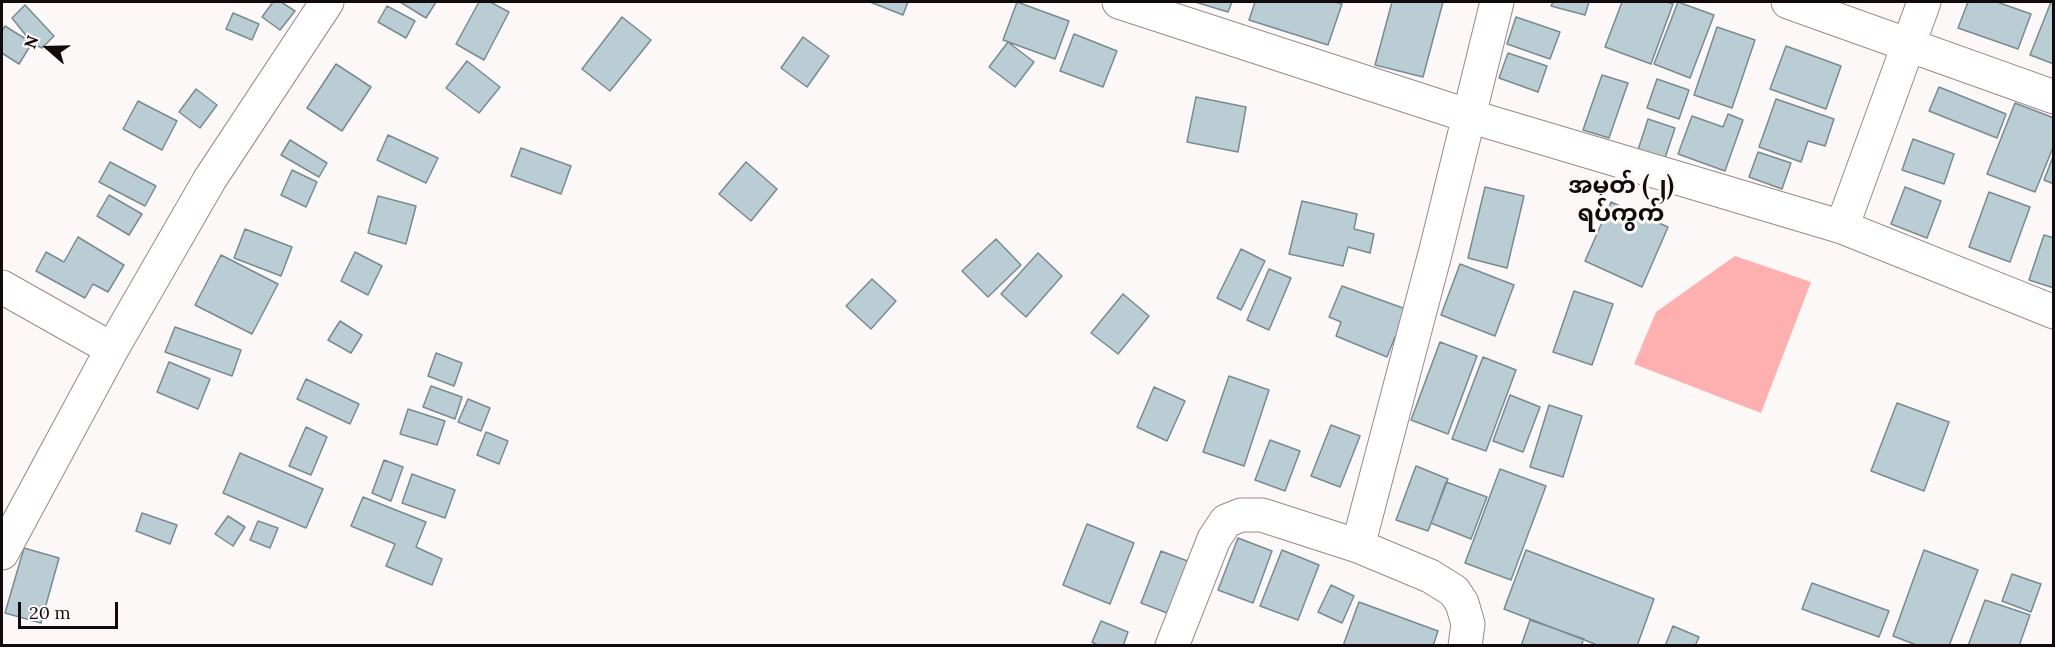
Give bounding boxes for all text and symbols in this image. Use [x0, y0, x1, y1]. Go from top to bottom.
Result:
north arrow [18, 18, 78, 78]
text: N [20, 33, 43, 51]
district label: အမှတ် (၂) ရပ်ကွက် [1568, 172, 1674, 228]
scale bar [21, 590, 122, 628]
text: 20 m [29, 601, 71, 624]

